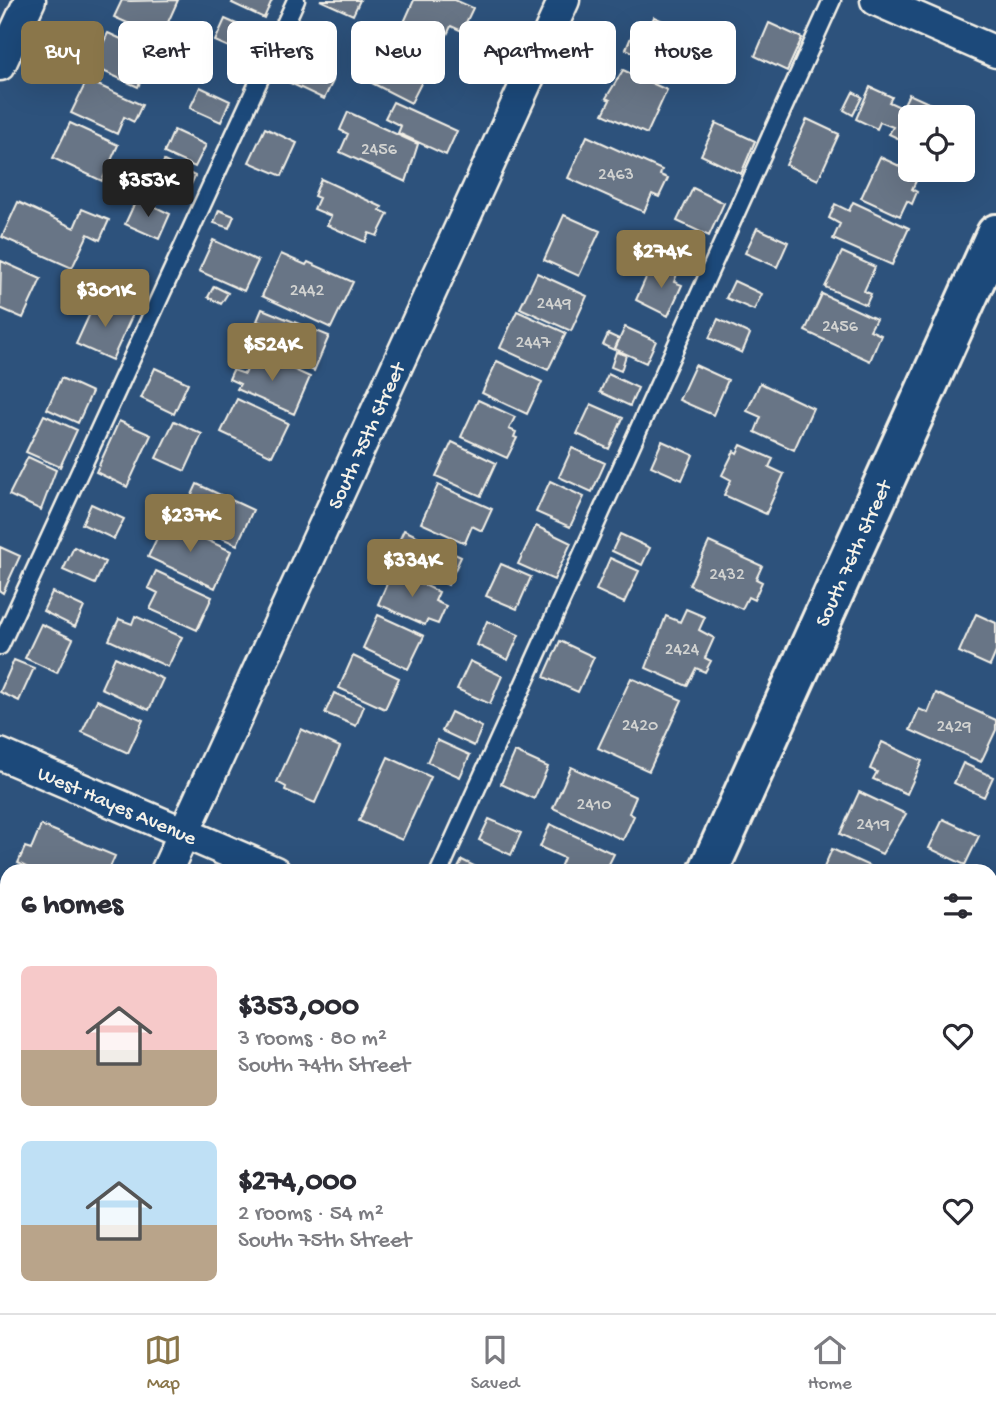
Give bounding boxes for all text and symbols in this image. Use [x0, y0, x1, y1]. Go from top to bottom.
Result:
chip: Buy [21, 21, 104, 84]
chip: Rent [118, 21, 213, 84]
chip: Filters [227, 21, 337, 84]
chip: New [351, 21, 445, 84]
chip: Apartment [459, 21, 616, 84]
chip: House [630, 21, 736, 84]
map controls [898, 105, 975, 182]
button: locate [898, 105, 975, 182]
house number: 2456 [361, 140, 398, 161]
pin: $353K [99, 160, 197, 219]
house number: 2463 [598, 165, 634, 186]
text: $353K [119, 168, 177, 195]
pin: $274K [612, 230, 710, 290]
text: $274K [632, 239, 690, 266]
pin: $301K [56, 270, 154, 329]
text: $301K [76, 278, 134, 305]
house number: 2442 [290, 281, 325, 302]
house number: 2449 [537, 294, 571, 315]
house number: 2456 [822, 317, 859, 338]
pin: $524K [223, 324, 321, 383]
text: $524K [243, 332, 301, 359]
house number: 2447 [515, 333, 551, 354]
street label: South 75th Street [324, 357, 414, 514]
street label: South 76th Street [811, 475, 900, 631]
pin: $237K [141, 494, 239, 554]
text: $237K [161, 503, 219, 530]
pin: $334K [363, 540, 461, 599]
text: $334K [383, 548, 441, 575]
house number: 2432 [709, 565, 745, 586]
house number: 2424 [665, 640, 700, 661]
house number: 2420 [622, 716, 658, 737]
house number: 2429 [936, 717, 972, 738]
street label: West Hayes Avenue [33, 763, 201, 853]
house number: 2410 [577, 795, 611, 816]
house number: 2419 [856, 815, 890, 836]
icon: filters [939, 887, 977, 925]
text: 6 homes [21, 889, 123, 924]
text: $353,000 [238, 991, 359, 1026]
icon: home [77, 994, 161, 1078]
icon: heart [939, 1017, 977, 1055]
text: 3 rooms · 80 m² [238, 1026, 387, 1053]
text: South 74th Street [238, 1053, 410, 1080]
text: $274,000 [238, 1166, 357, 1201]
icon: home [77, 1169, 161, 1253]
icon: heart [939, 1192, 977, 1230]
text: 2 rooms · 54 m² [238, 1201, 384, 1228]
text: South 75th Street [238, 1228, 411, 1255]
tab: Map [144, 1331, 182, 1396]
tab: Saved [471, 1331, 519, 1396]
tab: Home [808, 1331, 852, 1396]

